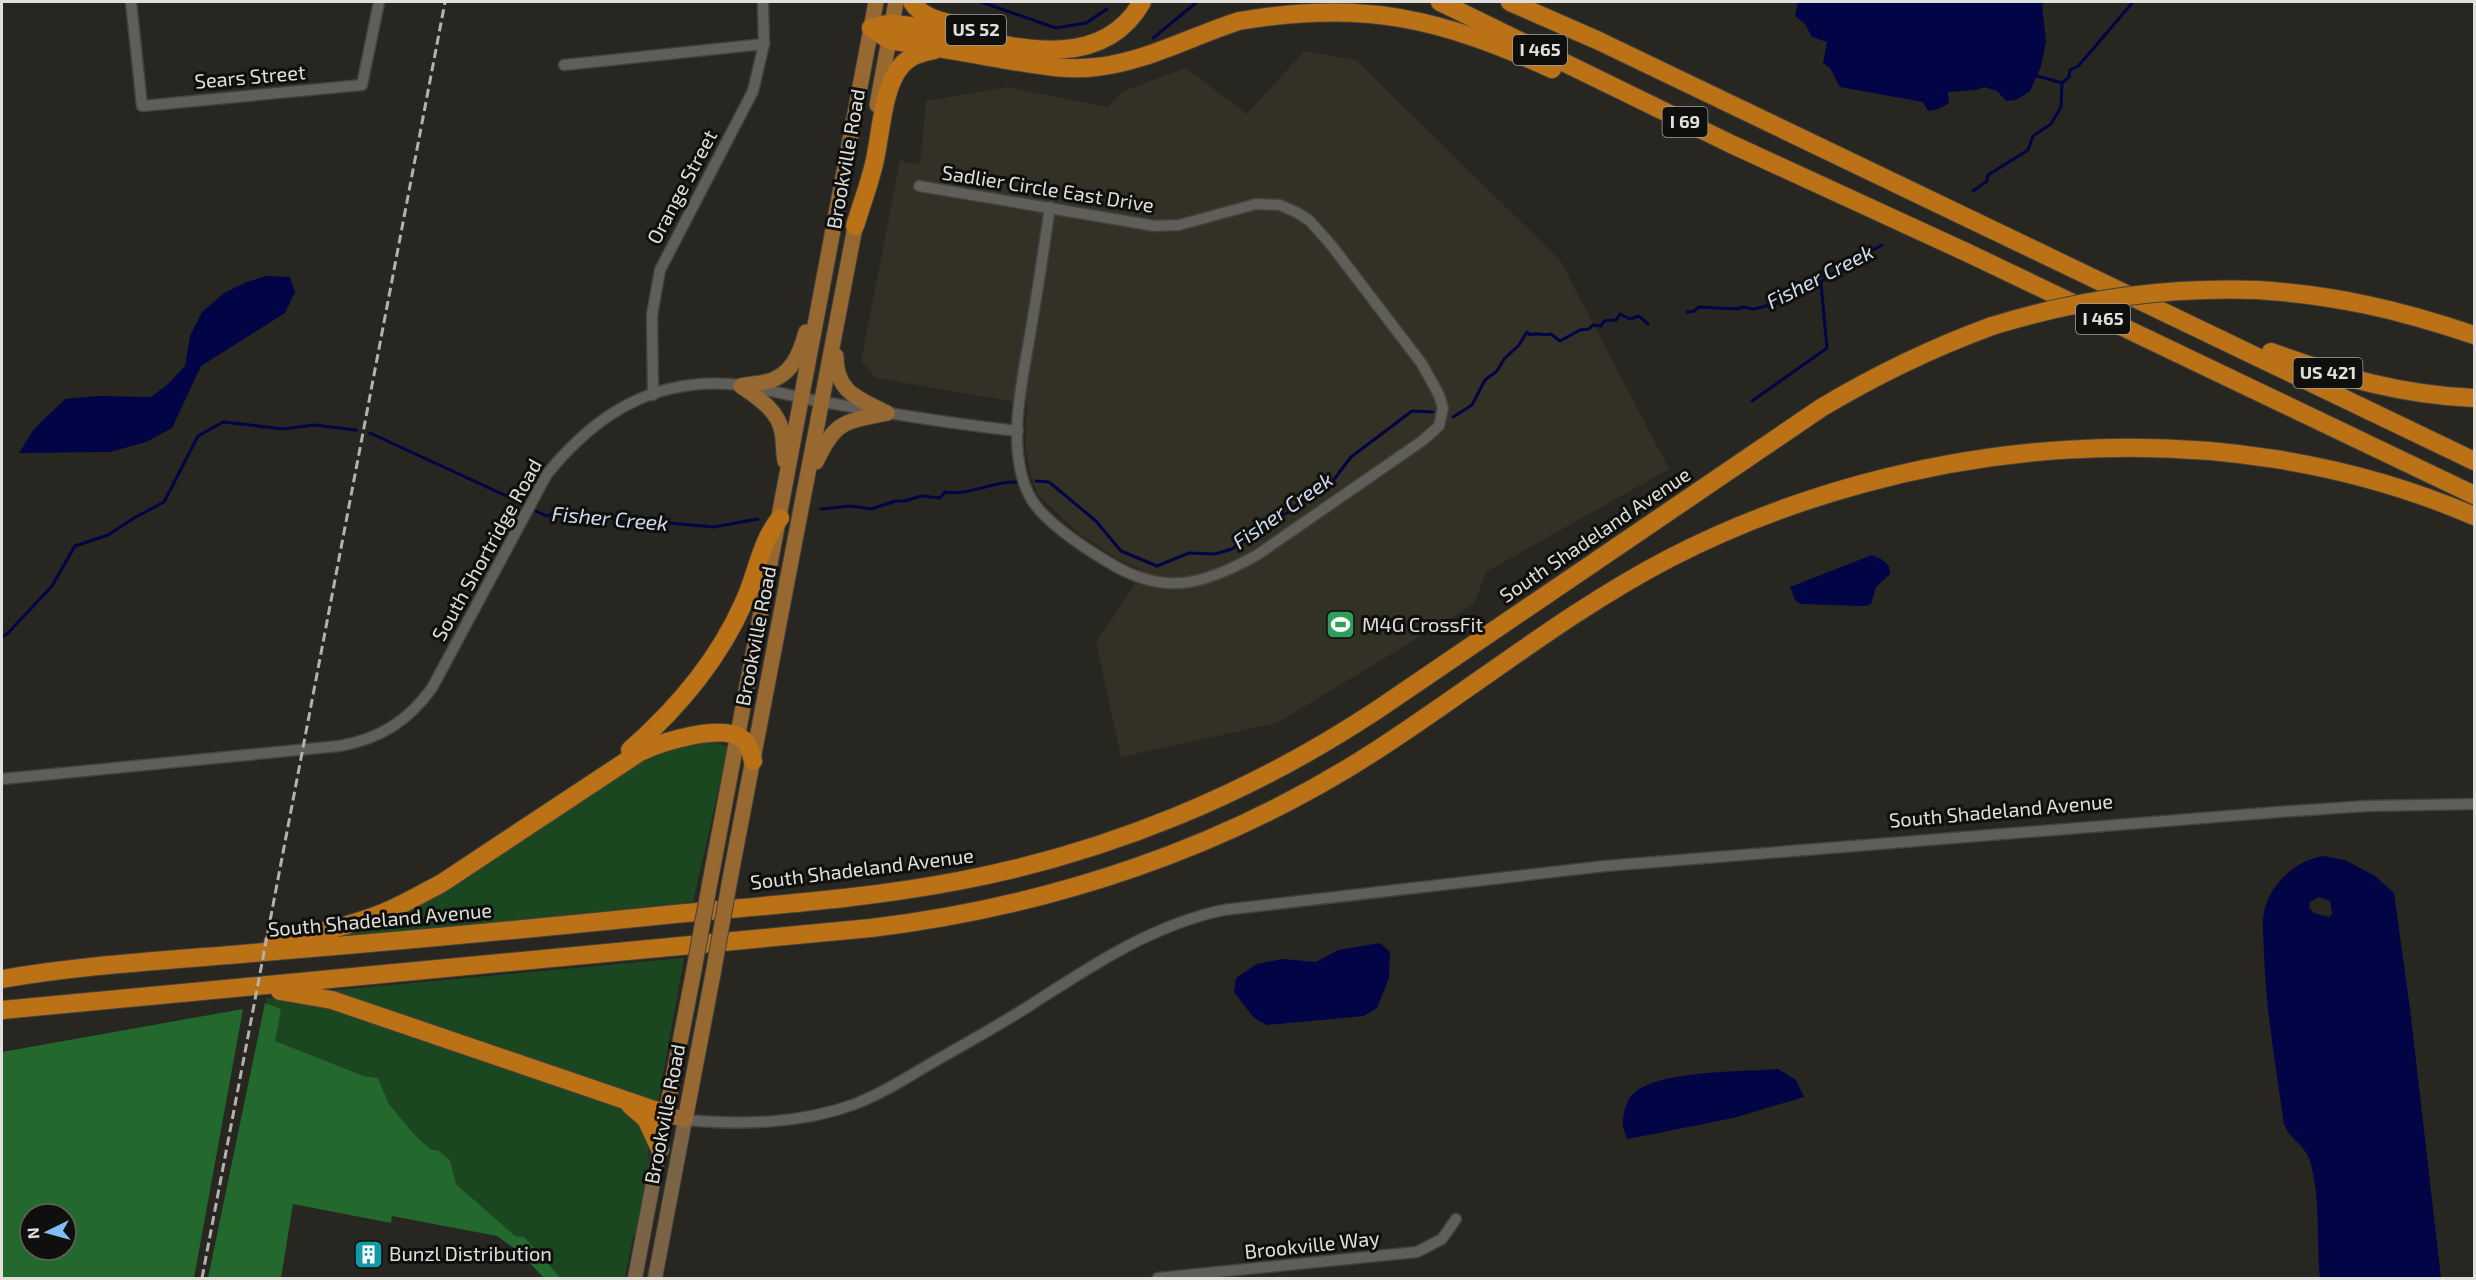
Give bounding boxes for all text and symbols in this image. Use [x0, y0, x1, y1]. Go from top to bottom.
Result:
road number: US 52 [946, 15, 1006, 45]
road number: I 465 [1513, 35, 1567, 65]
street label: Sears Street [193, 59, 307, 93]
street label: Brookville Road [821, 87, 869, 231]
road number: I 69 [1662, 107, 1708, 137]
street label: Orange Street [641, 125, 721, 248]
street label: Sadlier Circle East Drive [940, 159, 1156, 217]
water label: Fisher Creek [1762, 238, 1877, 313]
road number: I 465 [2076, 304, 2130, 334]
road number: US 421 [2294, 358, 2362, 388]
street label: South Shortridge Road [426, 454, 546, 645]
street label: South Shadeland Avenue [1495, 461, 1694, 607]
water label: Fisher Creek [1227, 466, 1337, 553]
water label: Fisher Creek [551, 500, 669, 535]
street label: Brookville Road [730, 564, 780, 708]
sports icon: M4G CrossFit [1325, 609, 1357, 641]
place label: M4G CrossFit [1362, 612, 1483, 636]
street label: South Shadeland Avenue [1888, 788, 2114, 832]
street label: South Shadeland Avenue [749, 842, 975, 894]
street label: South Shadeland Avenue [267, 897, 493, 941]
street label: Brookville Road [639, 1042, 689, 1186]
north arrow [18, 1202, 78, 1262]
street label: Brookville Way [1243, 1225, 1381, 1263]
text: N [23, 1227, 43, 1240]
building icon: Bunzl Distribution [352, 1238, 384, 1270]
place label: Bunzl Distribution [389, 1241, 552, 1265]

